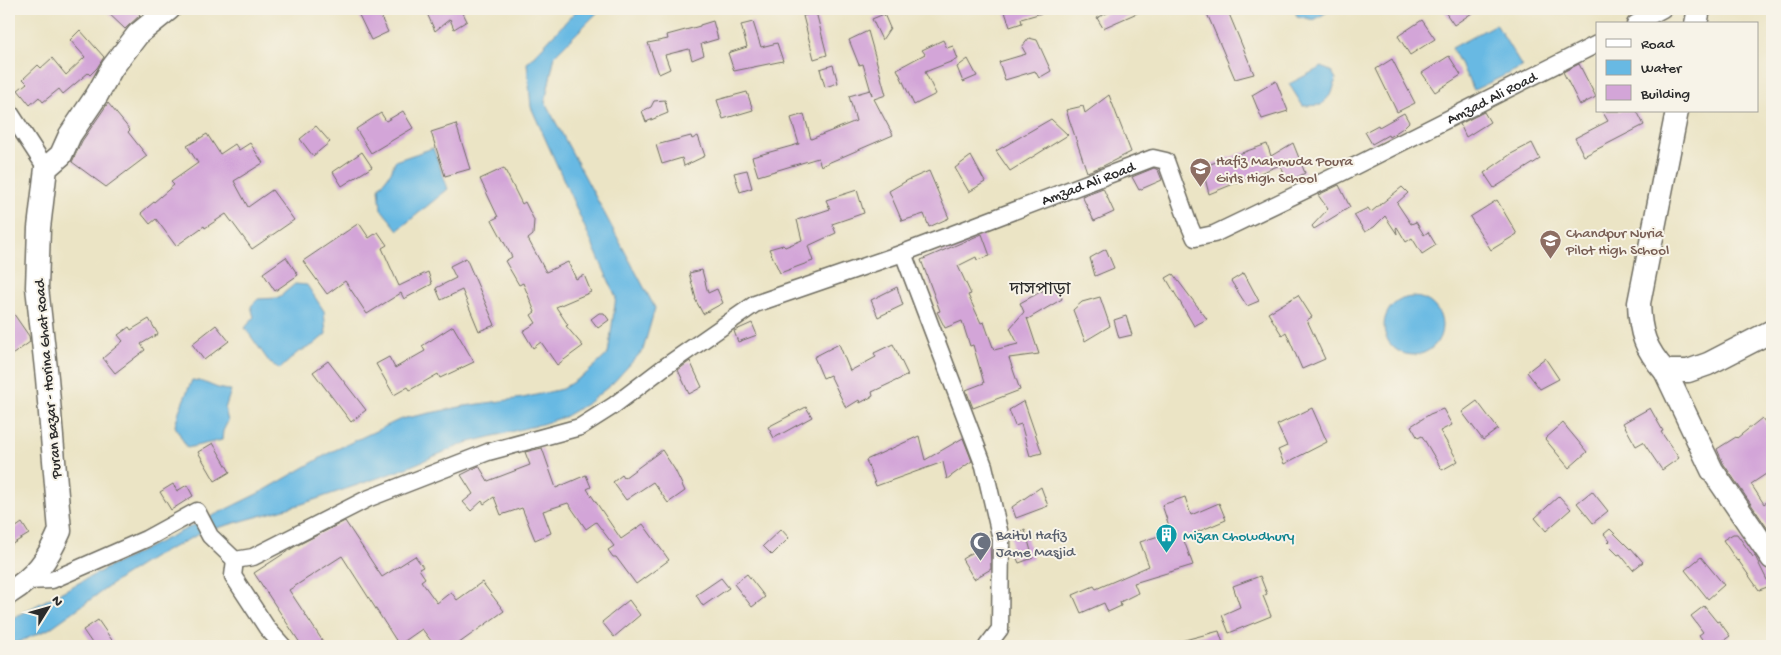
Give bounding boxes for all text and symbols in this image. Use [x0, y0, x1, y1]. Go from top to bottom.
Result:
legend [1596, 22, 1758, 112]
text: Road [1641, 36, 1675, 54]
text: Water [1641, 60, 1683, 78]
street label: Amzad Ali Road [1444, 68, 1541, 129]
text: Building [1640, 86, 1690, 104]
place label: Hafiz Mahmuda Poura Girls High School [1216, 153, 1353, 188]
school or university icon: Hafiz Mahmuda Poura Girls High School [1188, 157, 1212, 188]
street label: Amzad Ali Road [1039, 158, 1139, 211]
place label: Chandpur Nuria Pilot High School [1565, 225, 1669, 260]
school or university icon: Chandpur Nuria Pilot High School [1538, 229, 1562, 260]
street label: Puran Bazar - Horina Ghat Road [31, 277, 67, 480]
district label: দাসপাড়া [1008, 280, 1071, 301]
building icon: Mizan Chowdhury [1155, 523, 1179, 554]
place label: Baitul Hafiz Jame Masjid [995, 527, 1076, 562]
place label: Mizan Chowdhury [1183, 528, 1295, 546]
mosque icon: Baitul Hafiz Jame Masjid [968, 531, 992, 562]
north arrow [22, 582, 72, 632]
text: N [47, 593, 66, 610]

